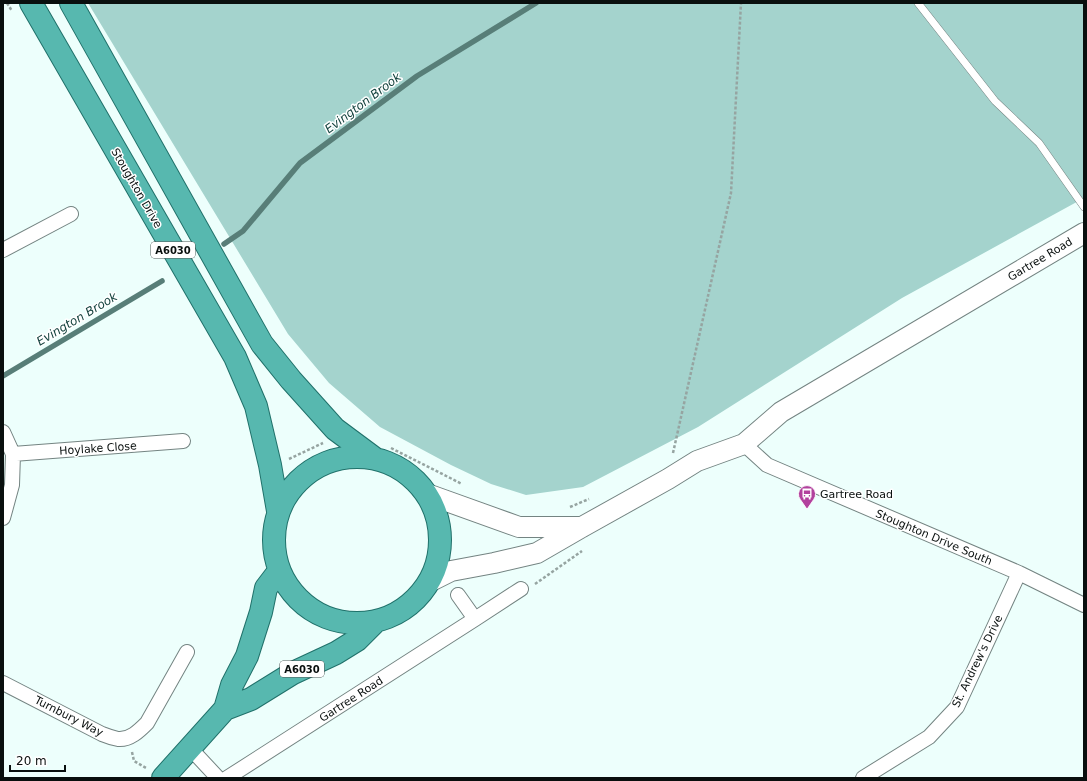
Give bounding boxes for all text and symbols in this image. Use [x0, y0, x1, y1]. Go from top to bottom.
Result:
water label: Evington Brook [322, 69, 405, 136]
street label: Stoughton Drive [108, 146, 165, 231]
street label: Gartree Road [1006, 235, 1075, 284]
road number: A6030 [151, 242, 195, 258]
water label: Evington Brook [34, 289, 121, 349]
street label: Hoylake Close [59, 439, 137, 458]
bus stop icon: Gartree Road [797, 484, 817, 509]
place label: Gartree Road [820, 488, 893, 501]
street label: Stoughton Drive South [874, 507, 994, 568]
street label: St. Andrew's Drive [949, 613, 1006, 710]
road number: A6030 [280, 661, 324, 677]
street label: Gartree Road [317, 674, 385, 725]
street label: Turnbury Way [31, 693, 106, 740]
scale bar [10, 747, 65, 773]
text: 20 m [16, 754, 47, 768]

